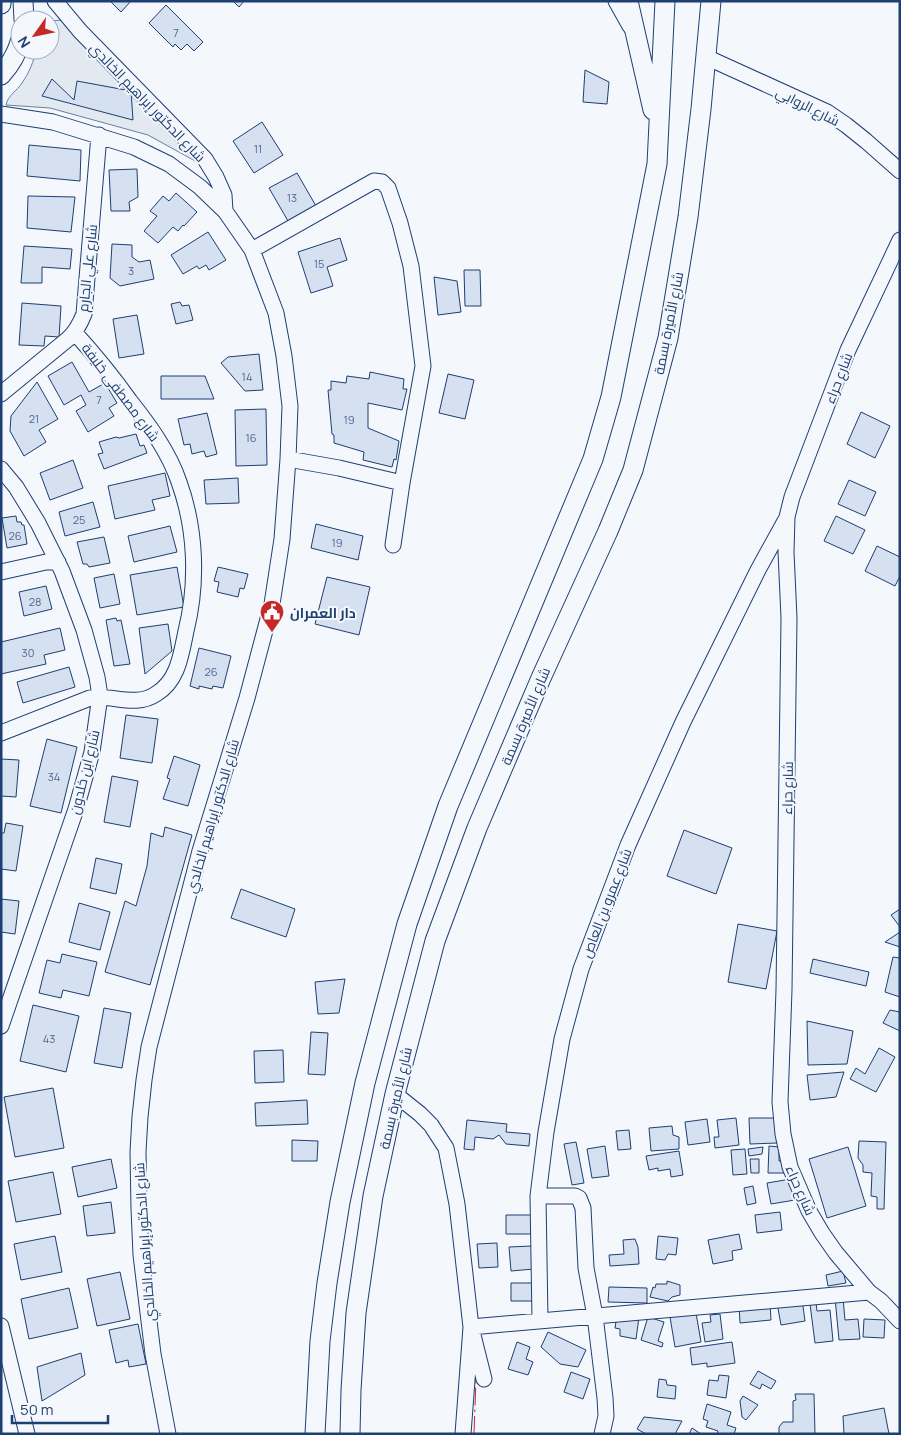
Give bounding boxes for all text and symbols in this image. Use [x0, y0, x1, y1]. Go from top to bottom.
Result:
north arrow [10, 10, 60, 60]
house number: 7 [173, 25, 179, 40]
text: N [13, 33, 34, 52]
street label: شارع الدكتور إبراهيم الخالدي [84, 38, 210, 168]
street label: شارع الروابي [771, 82, 843, 133]
house number: 11 [254, 141, 262, 156]
house number: 13 [287, 190, 297, 205]
street label: شارع علي الجارم [73, 223, 104, 313]
house number: 15 [314, 256, 324, 271]
house number: 3 [128, 263, 134, 278]
street label: شارع الأميرة بسمة [649, 270, 687, 376]
street label: شارع مصطفى خليفة [78, 339, 164, 445]
street label: شارع حراء [820, 350, 856, 406]
house number: 14 [242, 369, 252, 384]
house number: 7 [96, 392, 102, 407]
house number: 21 [29, 411, 39, 426]
house number: 19 [343, 412, 355, 427]
house number: 16 [245, 430, 257, 445]
house number: 25 [73, 512, 85, 527]
house number: 26 [8, 528, 22, 543]
house number: 19 [331, 535, 343, 550]
house number: 28 [29, 594, 41, 609]
public building icon: دار العمران [259, 599, 285, 633]
place label: دار العمران [290, 603, 356, 622]
house number: 30 [22, 645, 34, 660]
house number: 26 [204, 664, 218, 679]
street label: شارع الأميرة بسمة [496, 664, 554, 768]
street label: شارع ابن خلدون [64, 728, 104, 816]
street label: شارع الدكتور إبراهيم الخالدي [181, 737, 246, 896]
street label: شارع حراء [777, 761, 797, 815]
house number: 34 [48, 769, 60, 784]
street label: شارع عمرو بن العاص [576, 845, 636, 961]
house number: 43 [43, 1031, 55, 1046]
street label: شارع الأميرة بسمة [374, 1045, 416, 1151]
street label: شارع الدكتور إبراهيم الخالدي [129, 1162, 162, 1322]
street label: شارع حراء [781, 1162, 821, 1218]
scale bar [12, 1392, 109, 1424]
text: 50 m [20, 1399, 54, 1420]

